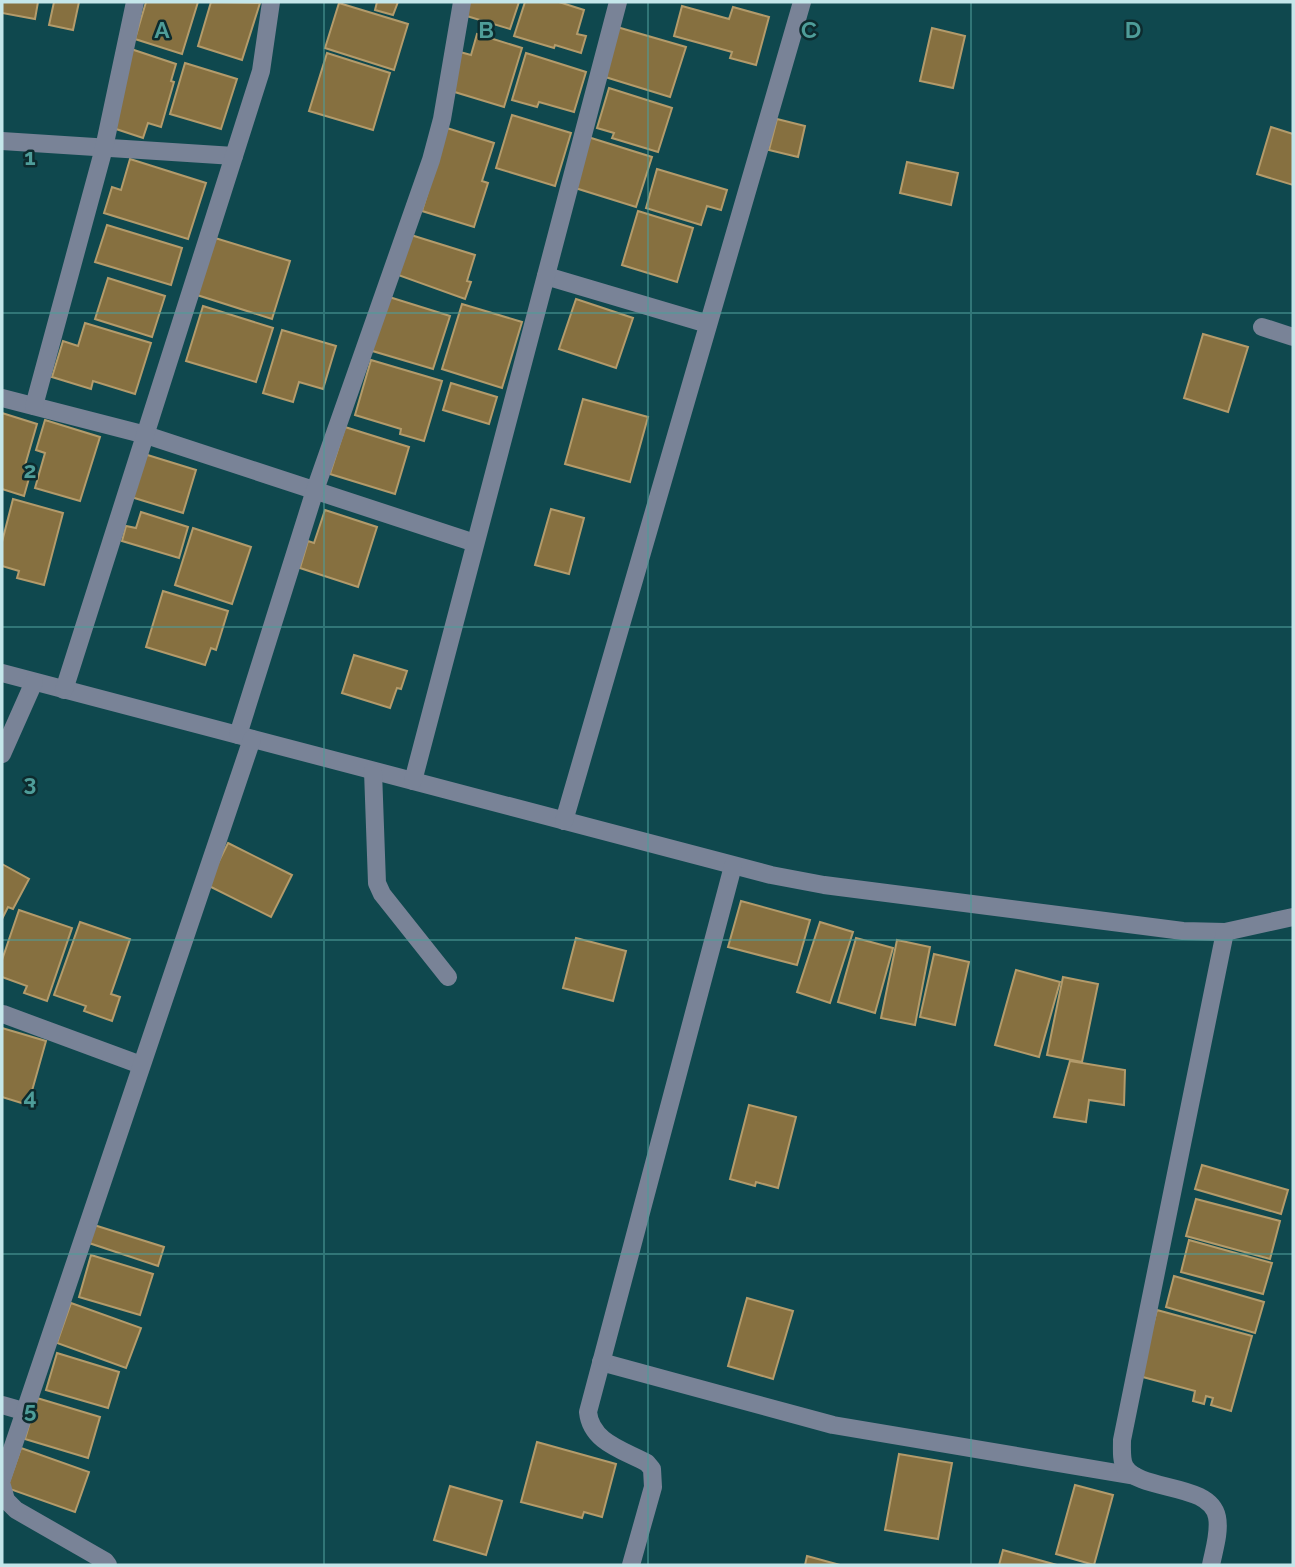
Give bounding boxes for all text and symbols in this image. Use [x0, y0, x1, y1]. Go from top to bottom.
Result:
text: A [154, 16, 170, 43]
text: B [478, 16, 494, 43]
text: C [801, 16, 817, 43]
text: D [1125, 16, 1141, 43]
text: 1 [24, 143, 36, 170]
text: 2 [24, 456, 36, 483]
text: 3 [24, 769, 36, 796]
text: 4 [23, 1083, 37, 1110]
text: 5 [24, 1396, 37, 1423]

